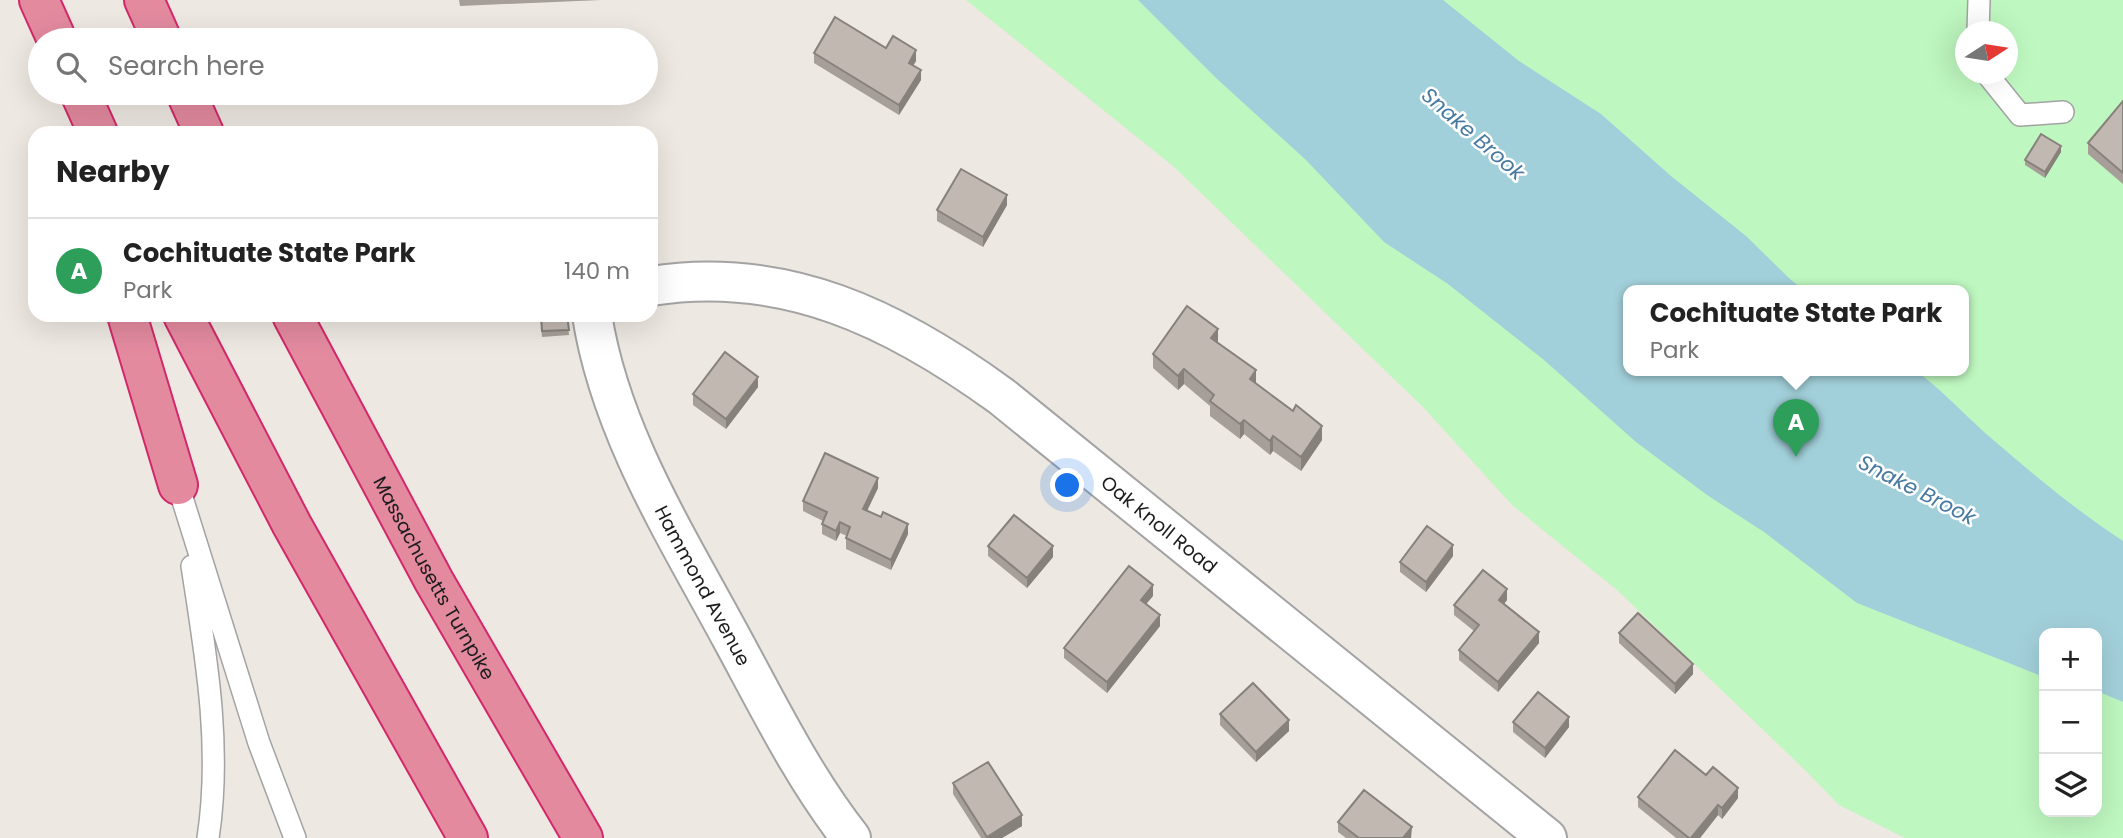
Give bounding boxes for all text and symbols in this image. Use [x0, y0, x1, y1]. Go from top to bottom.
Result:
north arrow [1955, 21, 2018, 84]
search box [28, 28, 658, 105]
icon: search [52, 48, 90, 86]
text: Search here [108, 48, 265, 84]
water label: Snake Brook [1415, 81, 1532, 187]
text: Nearby [56, 150, 170, 193]
text: Cochituate State Park [123, 235, 415, 271]
text: A [71, 255, 87, 287]
text: 140 m [564, 255, 630, 287]
text: Park [123, 274, 172, 306]
popup [1623, 285, 1969, 376]
text: Cochituate State Park [1650, 295, 1942, 331]
text: Park [1650, 334, 1699, 366]
pin: A [1773, 399, 1819, 457]
water label: Snake Brook [1853, 447, 1982, 532]
your location [1050, 468, 1084, 502]
street label: Oak Knoll Road [1095, 469, 1223, 580]
street label: Massachusetts Turnpike [366, 472, 501, 685]
street label: Hammond Avenue [648, 501, 757, 671]
map controls [2039, 628, 2102, 817]
button: + [2039, 628, 2102, 691]
button: − [2039, 691, 2102, 754]
button: layers [2039, 754, 2102, 817]

